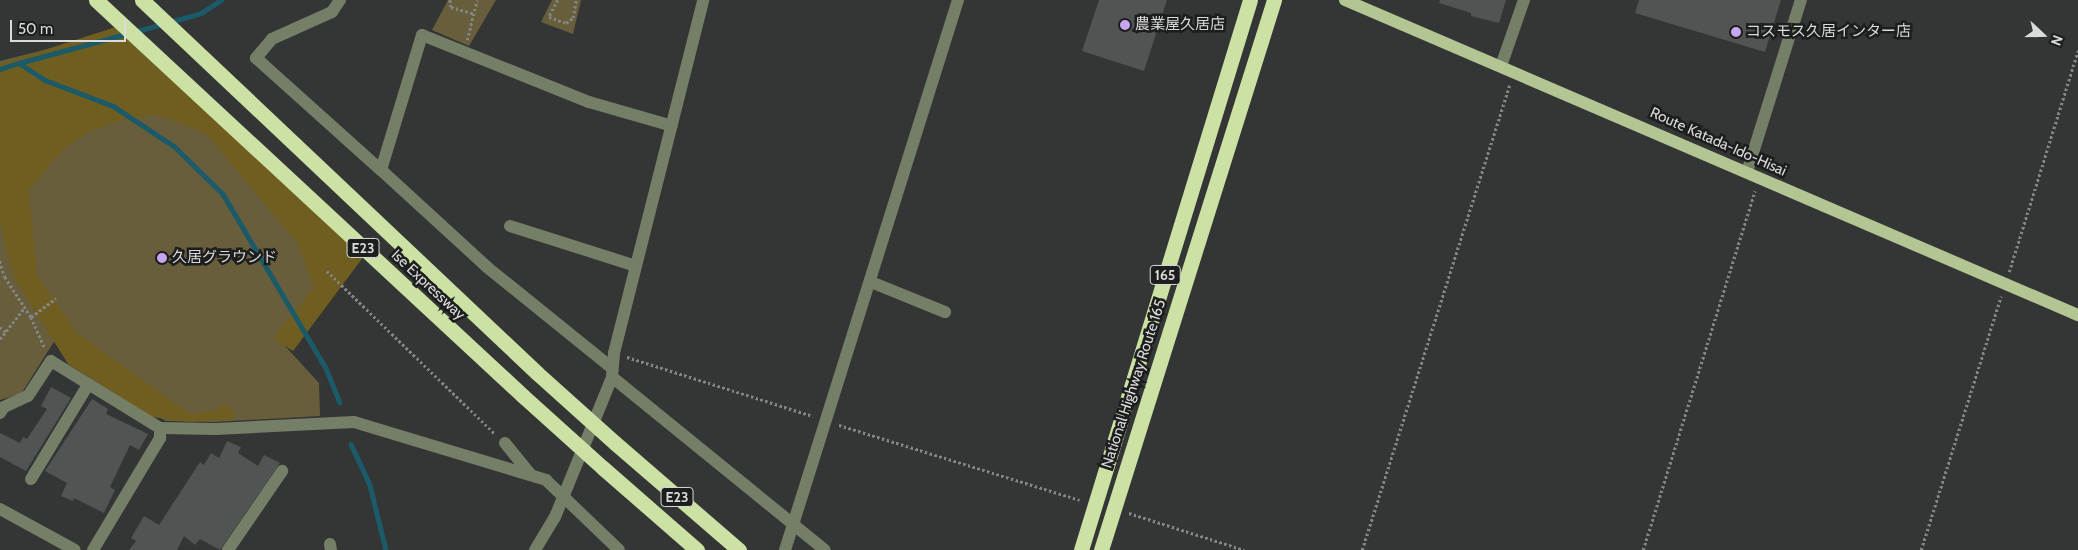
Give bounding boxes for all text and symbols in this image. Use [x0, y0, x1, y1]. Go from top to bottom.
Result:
scale bar [12, 10, 129, 42]
north arrow [2018, 10, 2068, 60]
place label: 農業屋久居店 [1135, 16, 1225, 34]
marker: 農業屋久居店 [1119, 19, 1131, 31]
text: 50 m [18, 20, 53, 38]
place label: コスモス久居インター店 [1746, 23, 1911, 41]
marker: コスモス久居インター店 [1730, 26, 1742, 38]
text: N [2047, 33, 2067, 48]
street label: Route Katada-Ido-Hisai [1647, 104, 1789, 180]
road number: E23 [346, 237, 380, 260]
street label: Ise Expressway [387, 246, 469, 324]
place label: 久居グラウンド [172, 249, 277, 267]
marker: 久居グラウンド [156, 252, 168, 264]
road number: 165 [1149, 264, 1181, 286]
street label: National Highway Route 165 [1098, 297, 1170, 471]
road number: E23 [660, 486, 694, 508]

